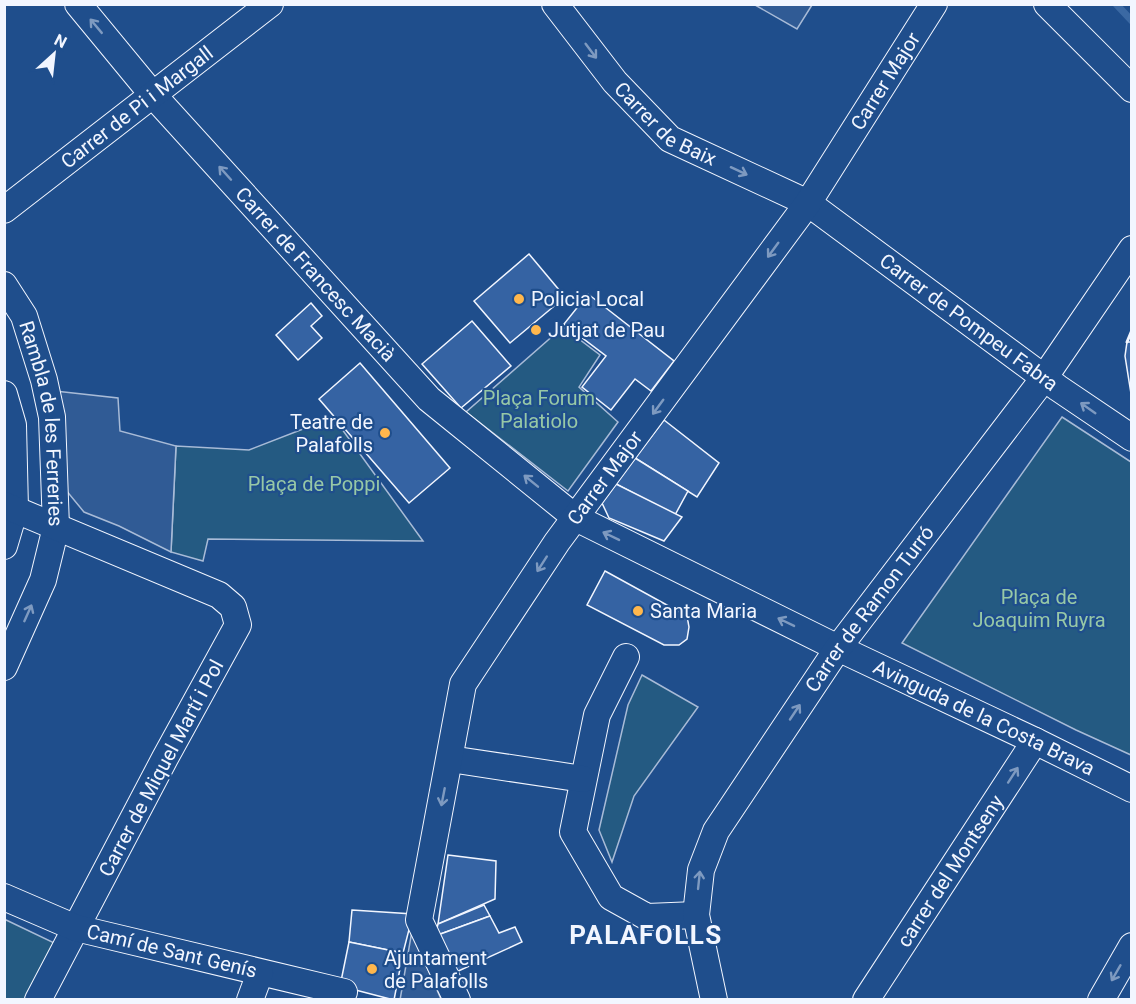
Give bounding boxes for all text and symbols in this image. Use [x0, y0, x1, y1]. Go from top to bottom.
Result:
one-way arrow [90, 18, 103, 34]
north arrow [24, 24, 84, 84]
street label: Carrer Major [845, 28, 925, 134]
text: N [51, 30, 70, 52]
street label: Carrer de Pi i Margall [56, 41, 218, 173]
one-way arrow [584, 43, 597, 59]
street label: Carrer de Baix [609, 77, 720, 171]
one-way arrow [217, 166, 232, 181]
one-way arrow [730, 166, 748, 178]
street label: Carrer de Francesc Macià [231, 182, 401, 366]
one-way arrow [767, 242, 780, 258]
street label: Carrer de Pompeu Fabra [875, 248, 1063, 396]
place label: Policia Local [531, 287, 644, 311]
marker: Policia Local [512, 292, 526, 306]
street label: Rambla de les Ferreries [14, 318, 68, 527]
place label: Jutjat de Pau [548, 318, 665, 342]
marker: Jutjat de Pau [529, 323, 543, 337]
park label: Plaça Forum Palatiolo [483, 386, 595, 433]
one-way arrow [652, 399, 664, 415]
one-way arrow [1080, 402, 1096, 414]
place label: Teatre de Palafolls [290, 410, 373, 457]
marker: Teatre de Palafolls [378, 426, 392, 440]
street label: Carrer Major [562, 426, 647, 529]
park label: Plaça de Poppi [248, 472, 380, 496]
one-way arrow [523, 475, 539, 488]
street label: Carrer de Ramon Turró [800, 521, 939, 697]
one-way arrow [602, 529, 620, 541]
one-way arrow [536, 555, 548, 572]
park label: Plaça de Joaquim Ruyra [972, 585, 1106, 632]
place label: Santa Maria [650, 599, 757, 623]
marker: Santa Maria [631, 604, 645, 618]
one-way arrow [23, 605, 34, 623]
one-way arrow [777, 616, 795, 627]
street label: Carrer de Miquel Martí i Pol [94, 655, 228, 881]
street label: Avinguda de la Costa Brava [870, 655, 1099, 781]
one-way arrow [790, 704, 802, 721]
one-way arrow [1007, 767, 1019, 783]
one-way arrow [437, 786, 448, 806]
street label: carrer del Montseny [892, 790, 1009, 952]
one-way arrow [694, 871, 705, 890]
street label: Camí de Sant Genís [84, 919, 259, 983]
district label: PALAFOLLS [569, 920, 723, 950]
place label: Ajuntament de Palafolls [384, 946, 488, 993]
marker: Ajuntament de Palafolls [365, 962, 379, 976]
one-way arrow [1110, 964, 1122, 981]

